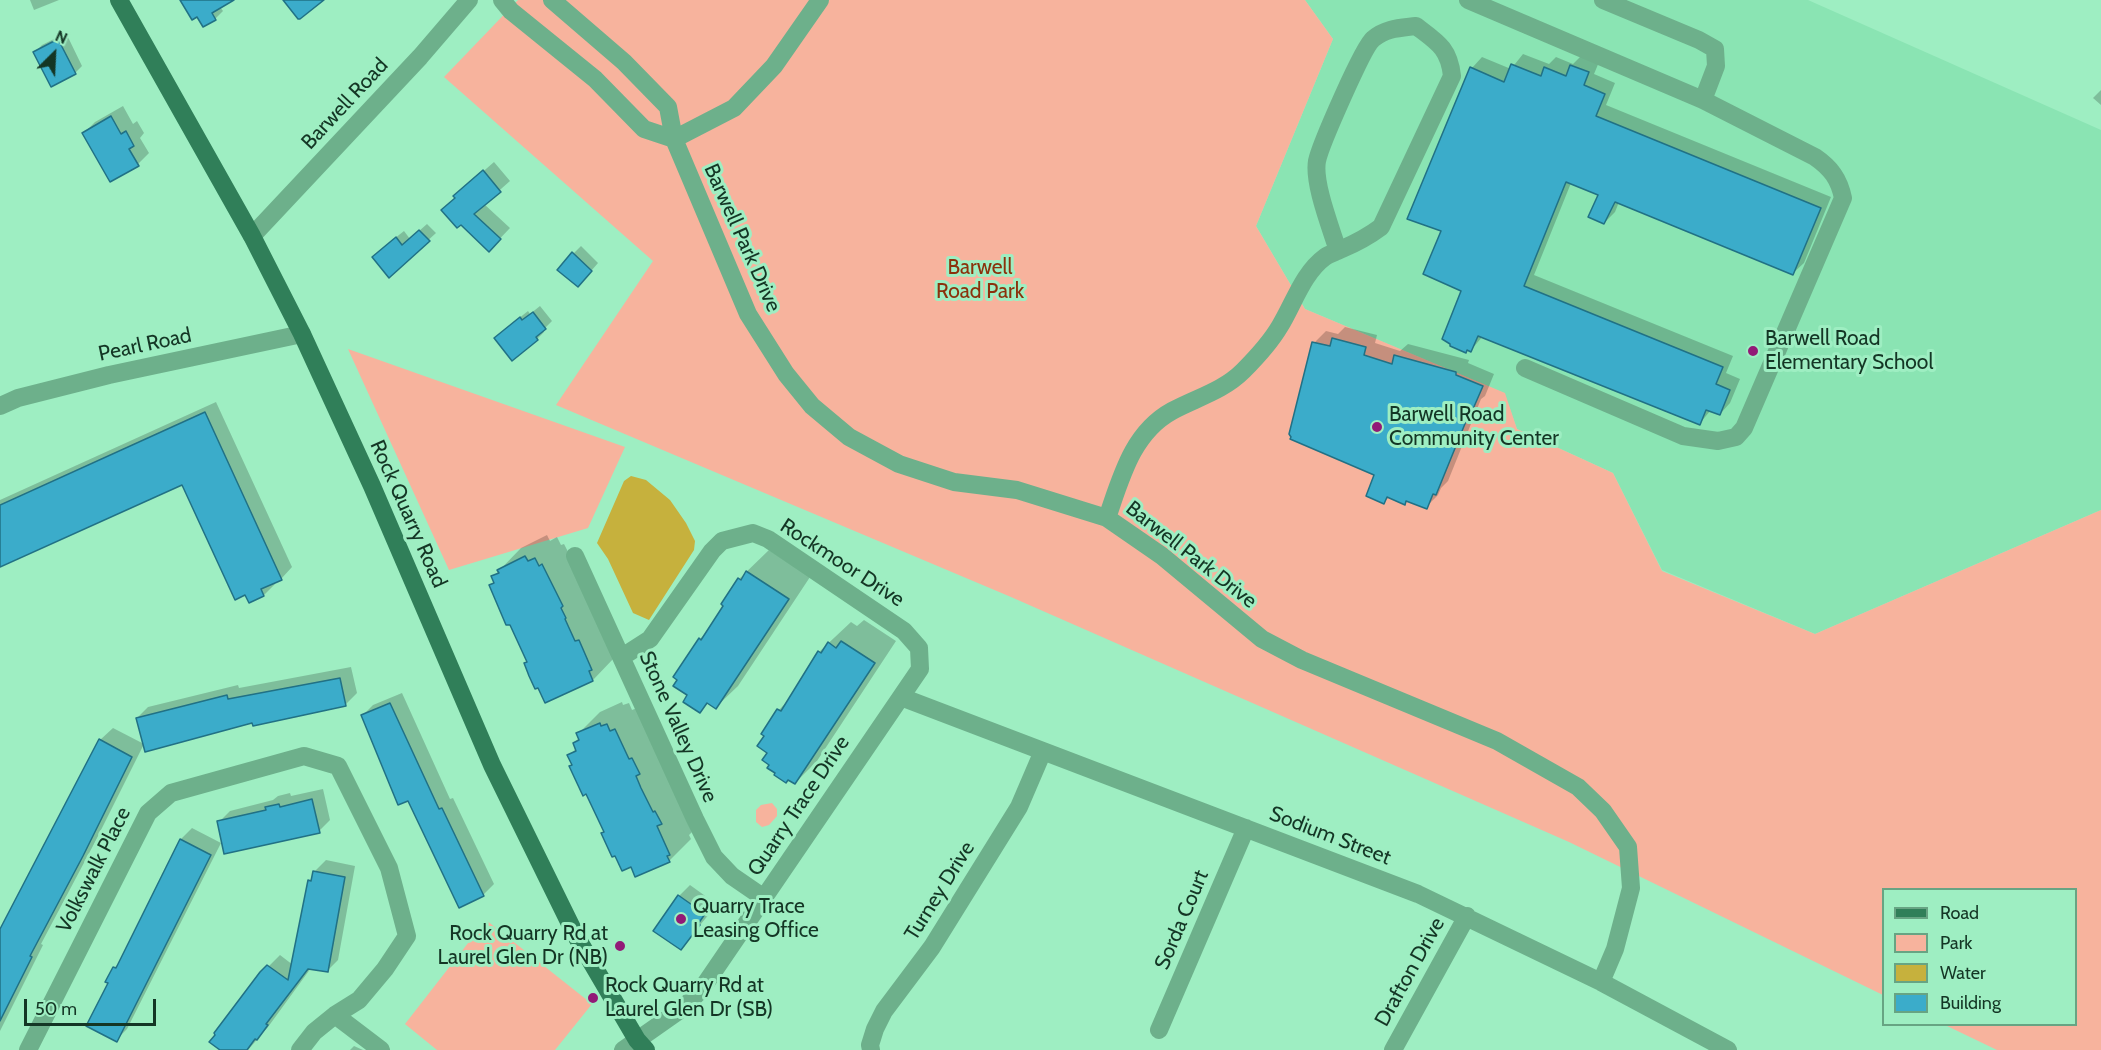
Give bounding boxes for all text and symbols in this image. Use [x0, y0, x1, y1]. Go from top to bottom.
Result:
north arrow [24, 24, 84, 84]
text: N [52, 26, 71, 48]
street label: Barwell Road [296, 53, 394, 155]
street label: Barwell Park Drive [698, 160, 786, 316]
park label: Barwell Road Park [936, 255, 1024, 305]
street label: Pearl Road [96, 323, 194, 367]
place label: Barwell Road Elementary School [1765, 326, 1933, 376]
marker: Barwell Road Elementary School [1746, 344, 1760, 358]
place label: Barwell Road Community Center [1389, 402, 1559, 452]
marker: Barwell Road Community Center [1370, 420, 1384, 434]
street label: Rock Quarry Road [364, 436, 452, 592]
street label: Barwell Park Drive [1120, 496, 1262, 614]
street label: Rockmoor Drive [775, 514, 909, 612]
street label: Stone Valley Drive [633, 648, 723, 806]
street label: Quarry Trace Drive [743, 731, 855, 881]
street label: Sodium Street [1266, 801, 1394, 871]
street label: Volkswalk Place [52, 803, 136, 937]
street label: Turney Drive [900, 837, 980, 945]
street label: Sorda Court [1150, 866, 1214, 974]
legend [1882, 888, 2077, 1026]
place label: Quarry Trace Leasing Office [693, 894, 819, 944]
text: Road [1940, 902, 1979, 924]
marker: Quarry Trace Leasing Office [674, 912, 688, 926]
street label: Drafton Drive [1370, 913, 1450, 1031]
place label: Rock Quarry Rd at Laurel Glen Dr (NB) [437, 921, 608, 971]
text: Park [1940, 932, 1972, 954]
marker: Rock Quarry Rd at Laurel Glen Dr (NB) [613, 939, 627, 953]
text: Water [1940, 962, 1986, 984]
place label: Rock Quarry Rd at Laurel Glen Dr (SB) [605, 973, 773, 1023]
scale bar [27, 987, 159, 1025]
marker: Rock Quarry Rd at Laurel Glen Dr (SB) [586, 991, 600, 1005]
text: Building [1940, 992, 2001, 1014]
text: 50 m [35, 998, 77, 1020]

